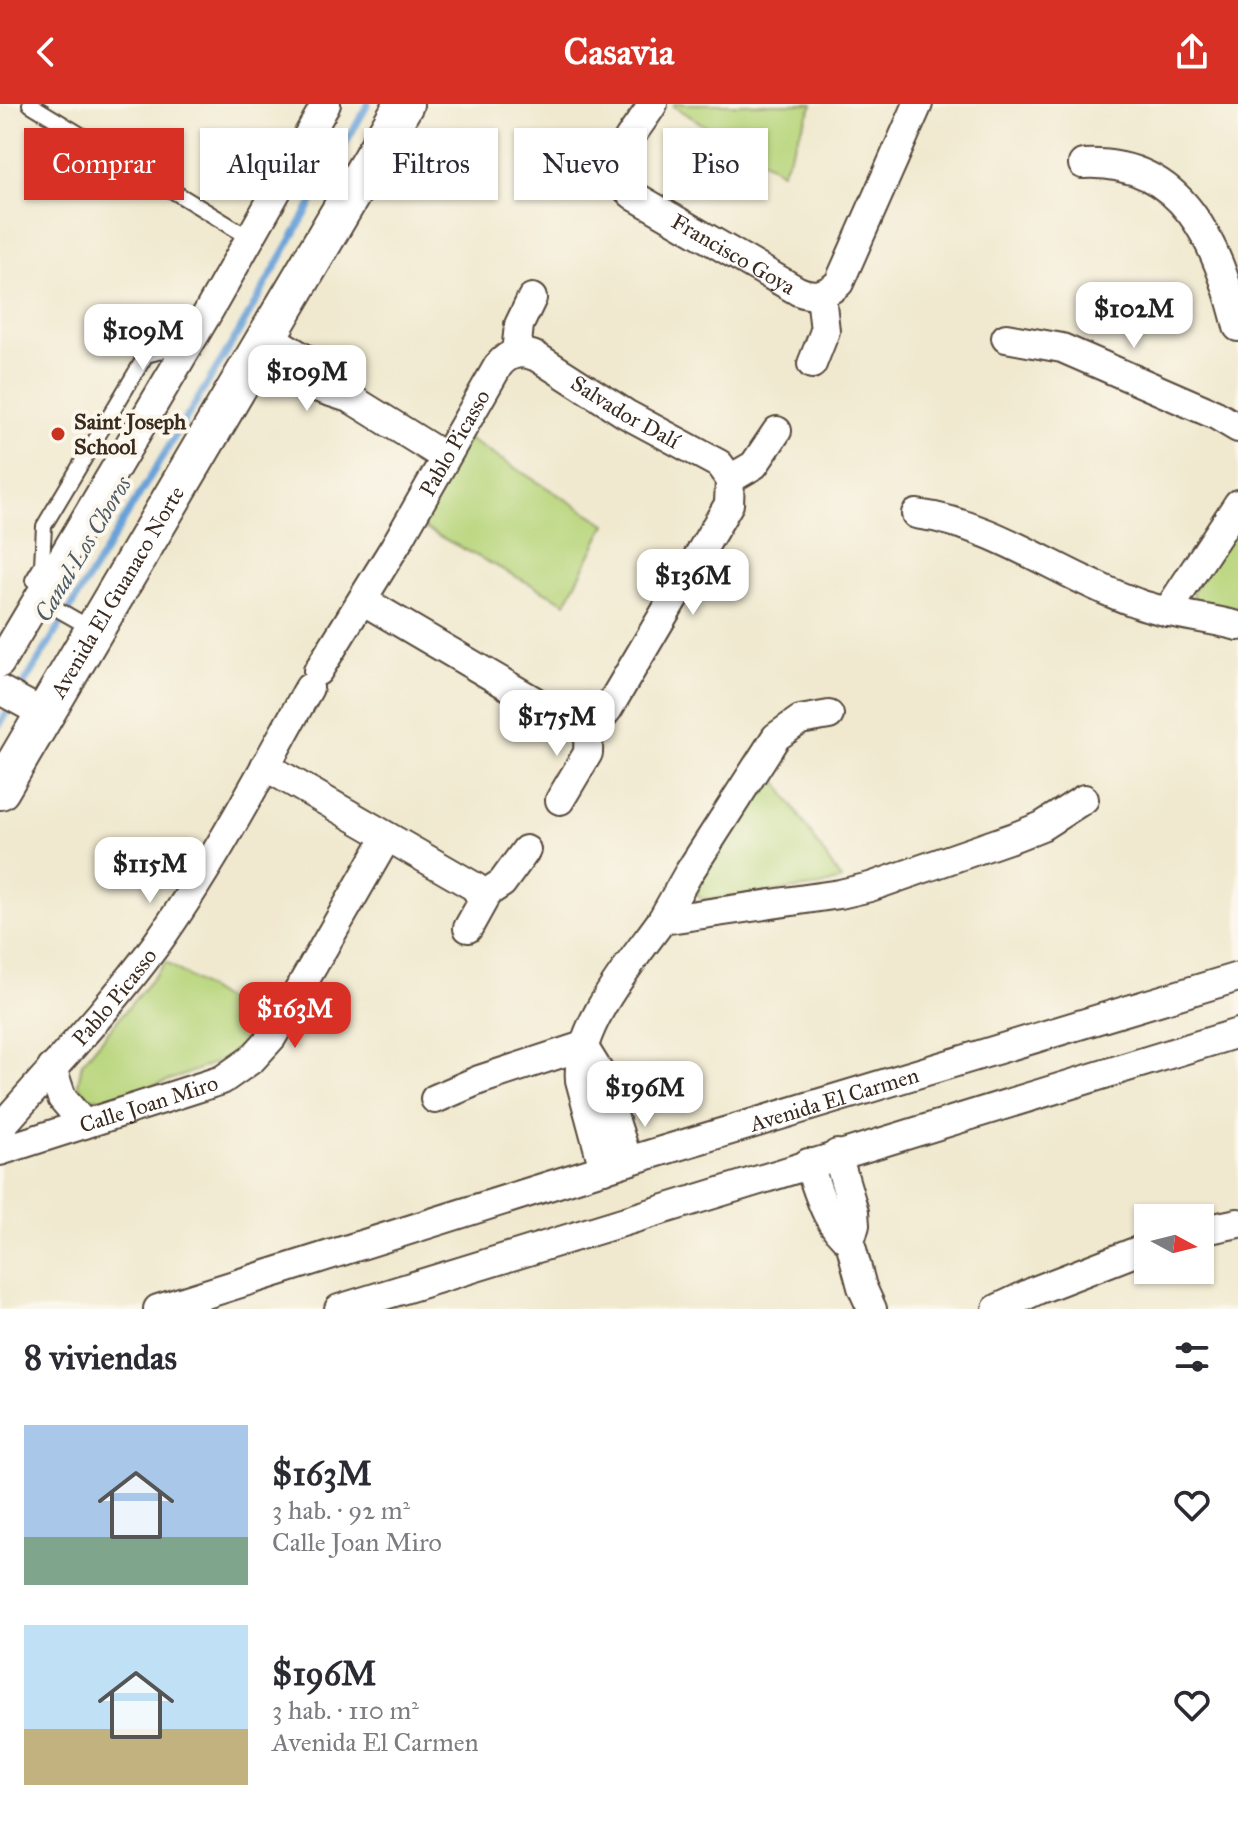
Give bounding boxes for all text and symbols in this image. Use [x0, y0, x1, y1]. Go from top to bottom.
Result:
icon: back [24, 30, 68, 74]
text: Casavia [564, 30, 674, 74]
icon: share [1170, 30, 1214, 74]
chip: Comprar [24, 128, 184, 200]
chip: Alquilar [200, 128, 348, 200]
chip: Filtros [364, 128, 498, 200]
chip: Nuevo [514, 128, 647, 200]
chip: Piso [663, 128, 768, 200]
street label: Francisco Goya [667, 208, 801, 301]
pin: $102M [1078, 282, 1190, 350]
text: $102M [1094, 292, 1174, 324]
pin: $109M [87, 304, 199, 372]
text: $109M [102, 314, 184, 346]
pin: $109M [251, 345, 363, 413]
text: $109M [266, 355, 348, 387]
street label: Salvador Dalí [566, 369, 685, 455]
street label: Pablo Picasso [414, 385, 496, 501]
place label: Saint Joseph School [74, 408, 187, 460]
marker: Saint Joseph School [49, 425, 67, 443]
water label: Canal Los Choros [28, 470, 139, 627]
street label: Avenida El Guanaco Norte [44, 481, 190, 704]
pin: $136M [637, 549, 749, 617]
text: $136M [655, 559, 731, 591]
pin: $175M [501, 690, 613, 758]
text: $175M [518, 700, 596, 732]
pin: $115M [94, 837, 206, 905]
text: $115M [113, 847, 187, 879]
street label: Pablo Picasso [66, 943, 163, 1051]
pin: $163M [239, 982, 351, 1050]
text: $163M [257, 992, 333, 1024]
pin: $196M [589, 1061, 701, 1129]
street label: Avenida El Carmen [746, 1061, 922, 1138]
street label: Calle Joan Miro [76, 1069, 221, 1139]
text: $196M [605, 1071, 685, 1103]
north arrow [1134, 1204, 1214, 1284]
map controls [1134, 1204, 1214, 1284]
icon: filters [1170, 1335, 1214, 1379]
text: 8 viviendas [24, 1337, 177, 1378]
text: $163M [272, 1453, 372, 1494]
icon: home [88, 1457, 184, 1553]
icon: heart [1170, 1483, 1214, 1527]
text: 3 hab. · 92 m² [272, 1494, 410, 1526]
text: Calle Joan Miro [272, 1526, 442, 1558]
text: $196M [272, 1653, 376, 1694]
icon: home [88, 1657, 184, 1753]
icon: heart [1170, 1683, 1214, 1727]
text: 3 hab. · 110 m² [272, 1694, 419, 1726]
text: Avenida El Carmen [272, 1726, 479, 1758]

